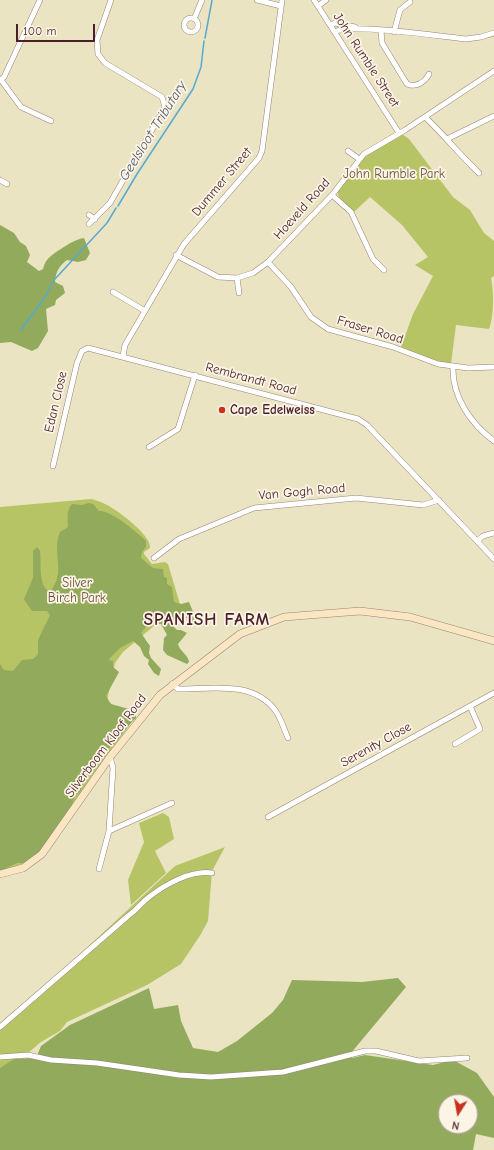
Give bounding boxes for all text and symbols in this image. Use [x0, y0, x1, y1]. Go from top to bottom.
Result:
street label: John Rumble Street [330, 10, 402, 110]
scale bar [18, 16, 97, 42]
text: 100 m [23, 24, 56, 38]
water label: Geelsloot Tributary [116, 78, 190, 184]
street label: Dummer Street [189, 144, 255, 220]
park label: John Rumble Park [343, 166, 445, 182]
street label: Hoeveld Road [271, 175, 333, 243]
street label: Fraser Road [335, 313, 405, 347]
street label: Rembrandt Road [204, 359, 298, 399]
street label: Edan Close [41, 370, 71, 434]
place label: Cape Edelweiss [230, 402, 315, 418]
marker: Cape Edelweiss [217, 405, 227, 415]
street label: Van Gogh Road [258, 480, 346, 504]
park label: Silver Birch Park [48, 575, 106, 606]
district label: SPANISH FARM [144, 610, 270, 630]
street label: Silverboom Kloof Road [62, 691, 150, 801]
street label: Serenity Close [338, 719, 414, 771]
north arrow [438, 1094, 478, 1134]
text: N [451, 1118, 461, 1132]

